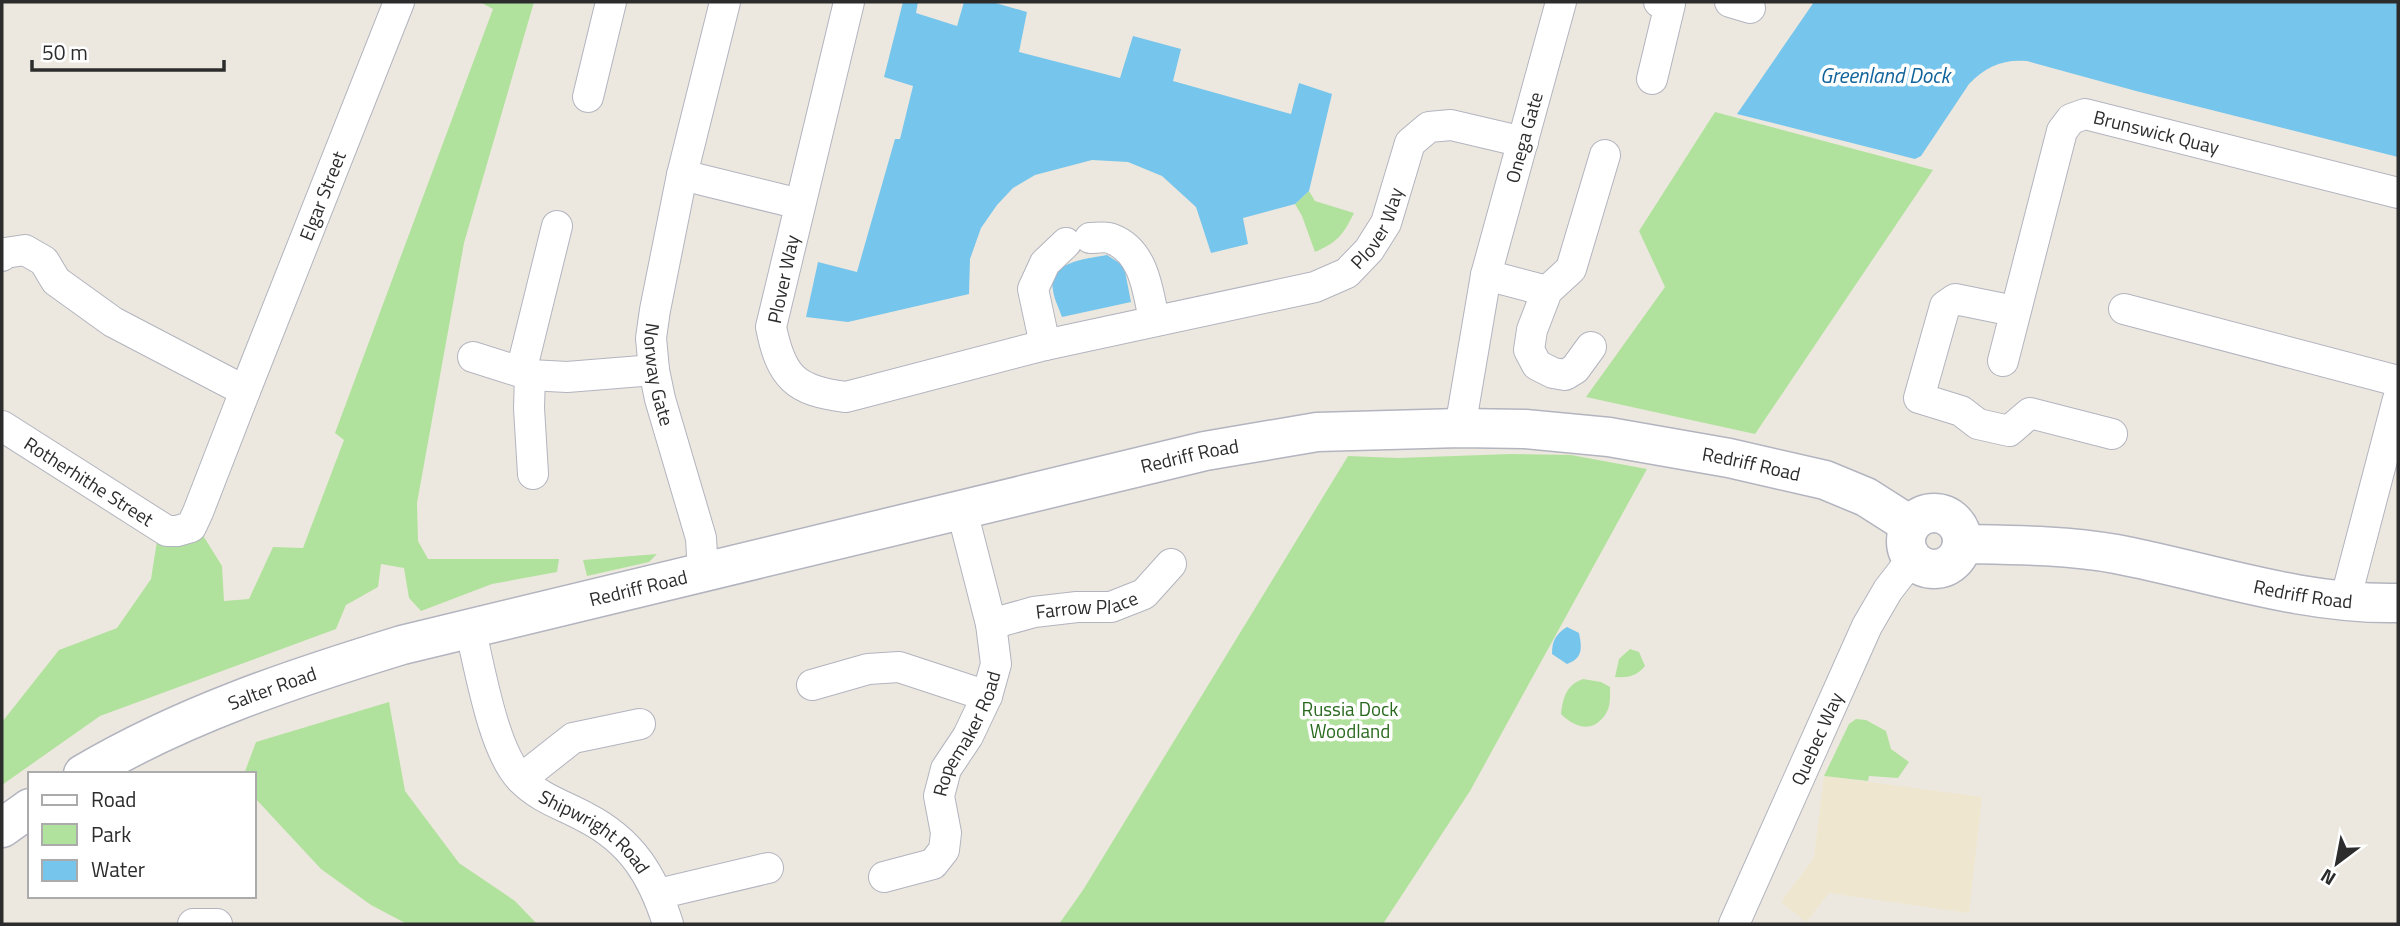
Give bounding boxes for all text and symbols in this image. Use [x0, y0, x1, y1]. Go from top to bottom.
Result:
scale bar [32, 28, 224, 72]
text: 50 m [42, 36, 88, 68]
water label: Greenland Dock [1820, 59, 1953, 91]
street label: Onega Gate [1497, 88, 1550, 186]
street label: Brunswick Quay [2091, 102, 2223, 161]
street label: Elgar Street [291, 146, 353, 245]
street label: Plover Way [1343, 184, 1410, 275]
street label: Plover Way [759, 232, 806, 326]
street label: Norway Gate [637, 321, 682, 429]
street label: Rotherhithe Street [19, 429, 160, 533]
street label: Redriff Road [1137, 431, 1241, 480]
street label: Redriff Road [1700, 439, 1804, 488]
street label: Redriff Road [586, 562, 690, 613]
street label: Redriff Road [2251, 571, 2354, 615]
street label: Farrow Place [1034, 583, 1142, 626]
street label: Salter Road [223, 658, 320, 717]
street label: Ropemaker Road [925, 667, 1007, 799]
street label: Quebec Way [1783, 687, 1850, 790]
park label: Russia Dock Woodland [1302, 694, 1398, 745]
legend [28, 772, 256, 898]
street label: Shipwright Road [534, 782, 658, 879]
text: Road [91, 783, 136, 815]
text: Park [91, 818, 131, 850]
north arrow [2302, 828, 2372, 898]
text: Water [91, 853, 145, 885]
text: N [2314, 862, 2341, 894]

